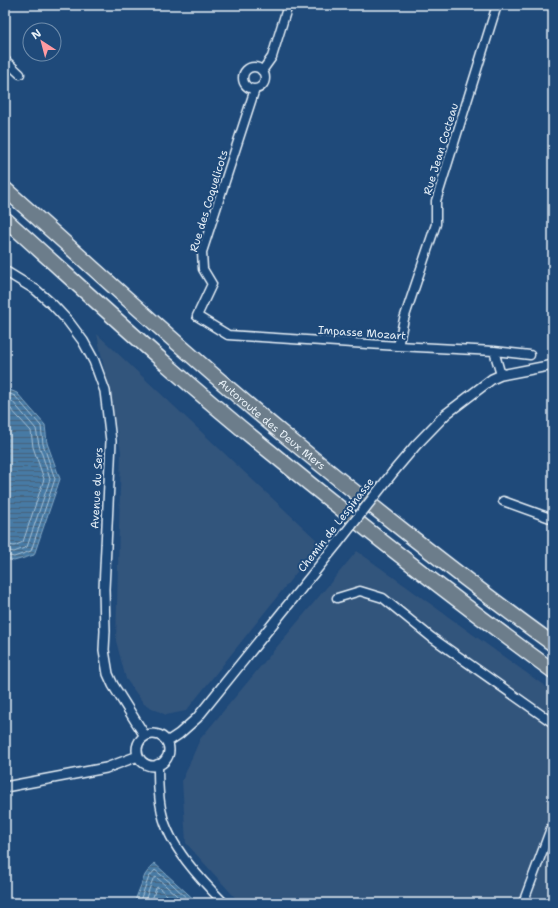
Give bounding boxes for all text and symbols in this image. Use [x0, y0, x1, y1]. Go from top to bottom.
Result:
north arrow [22, 22, 62, 62]
text: N [28, 26, 45, 43]
street label: Rue Jean Cocteau [420, 101, 462, 197]
street label: Rue des Coquelicots [186, 148, 232, 254]
street label: Impasse Mozart [317, 322, 407, 344]
street label: Autoroute des Deux Mers [215, 375, 329, 473]
street label: Avenue du Sers [87, 447, 107, 529]
street label: Chemin de Lespinasse [295, 475, 377, 575]

